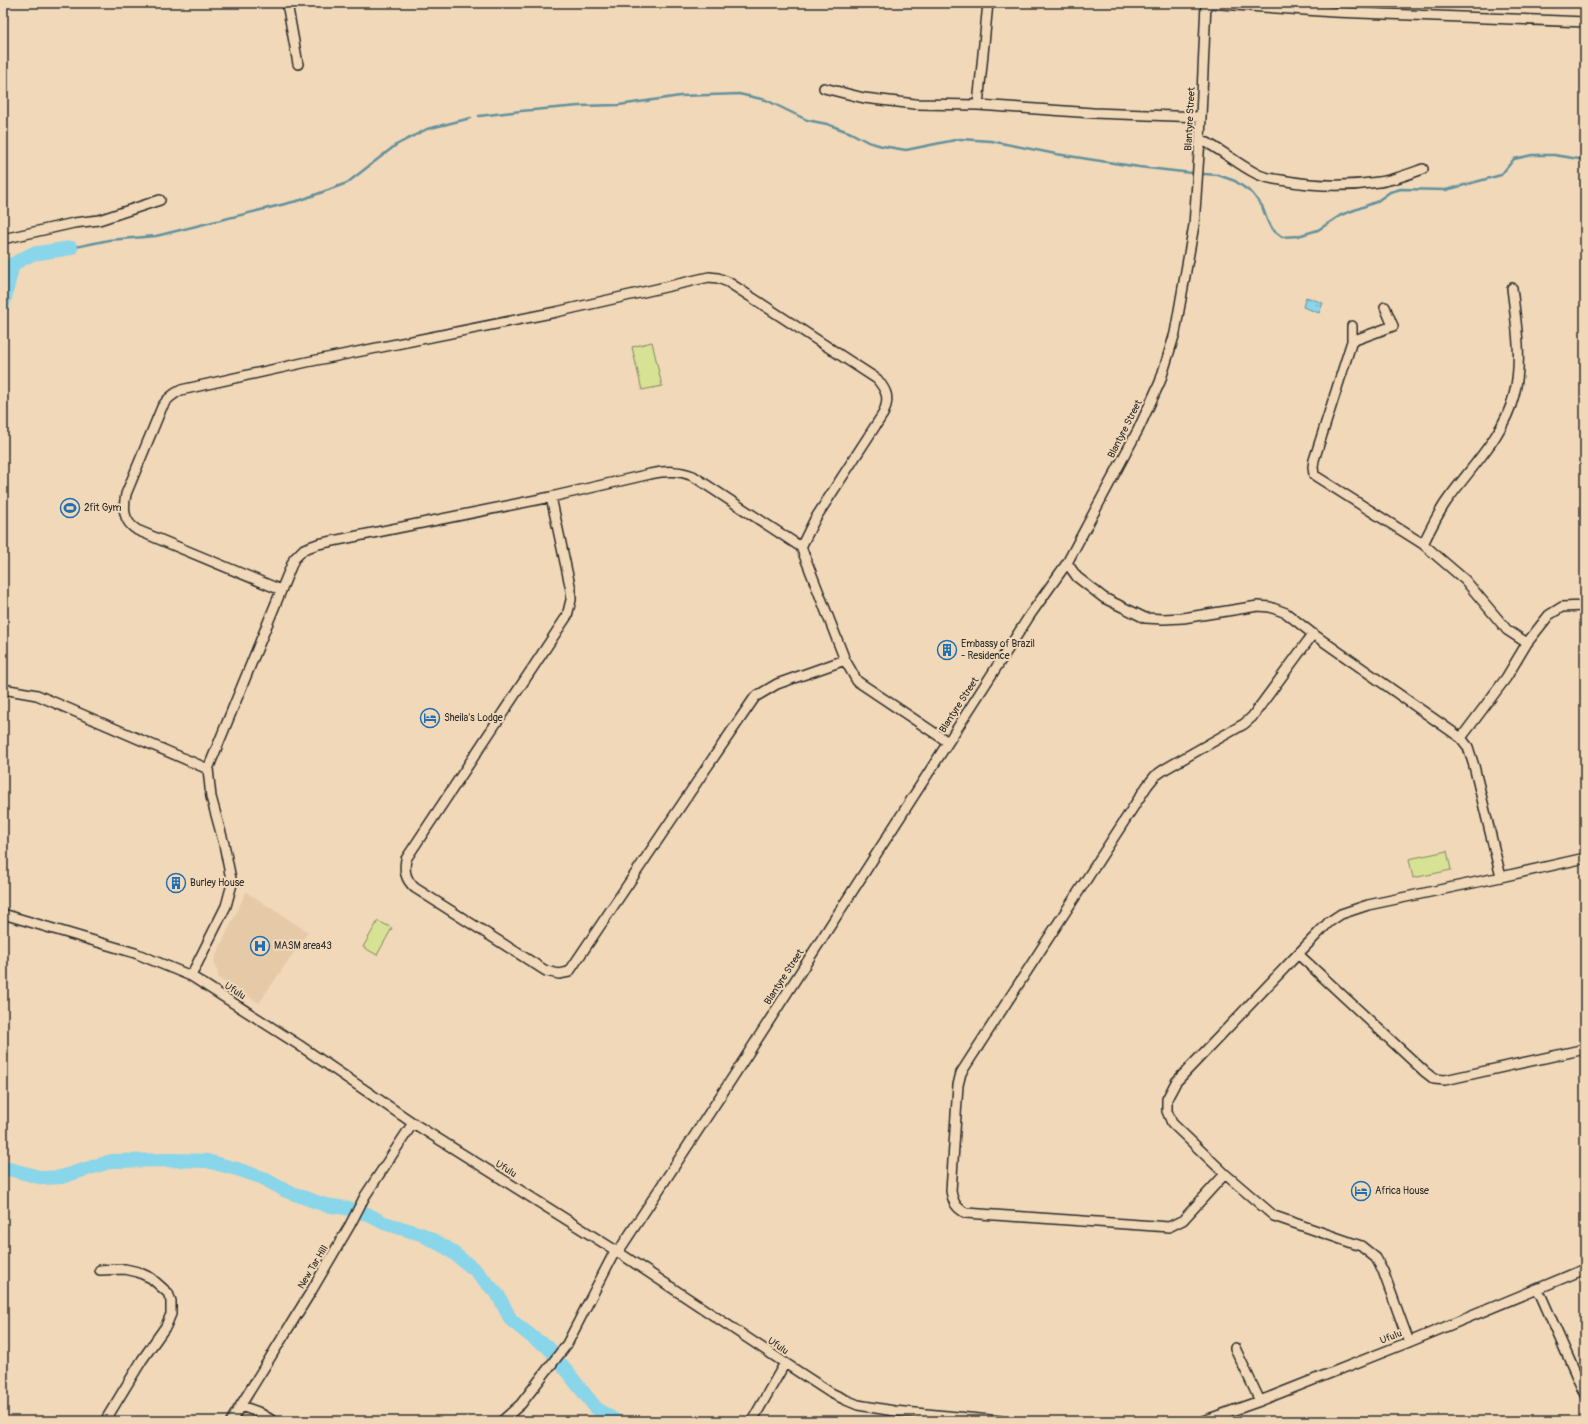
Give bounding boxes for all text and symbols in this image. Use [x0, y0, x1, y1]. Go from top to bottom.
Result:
street label: Blantyre Street [1182, 86, 1198, 151]
street label: Blantyre Street [1105, 397, 1145, 460]
sports icon: 2fit Gym [59, 497, 81, 519]
place label: 2fit Gym [84, 502, 122, 514]
place label: Embassy of Brazil - Residence [961, 638, 1035, 662]
building icon: Embassy of Brazil - Residence [936, 639, 958, 661]
street label: Blantyre Street [937, 674, 982, 735]
hotel icon: Sheila's Lodge [419, 707, 441, 729]
place label: Sheila's Lodge [444, 712, 503, 724]
building icon: Burley House [165, 872, 187, 894]
place label: Burley House [190, 877, 244, 889]
hospital icon: MASM area43 [249, 935, 271, 957]
place label: MASM area43 [274, 940, 332, 952]
street label: Blantyre Street [762, 946, 807, 1007]
street label: Ufulu [222, 980, 248, 1002]
street label: Ufulu [493, 1158, 519, 1180]
hotel icon: Africa House [1350, 1180, 1372, 1202]
place label: Africa House [1375, 1185, 1429, 1197]
street label: New Tar Hill [295, 1243, 331, 1291]
street label: Ufulu [1378, 1327, 1404, 1347]
street label: Ufulu [765, 1335, 791, 1357]

